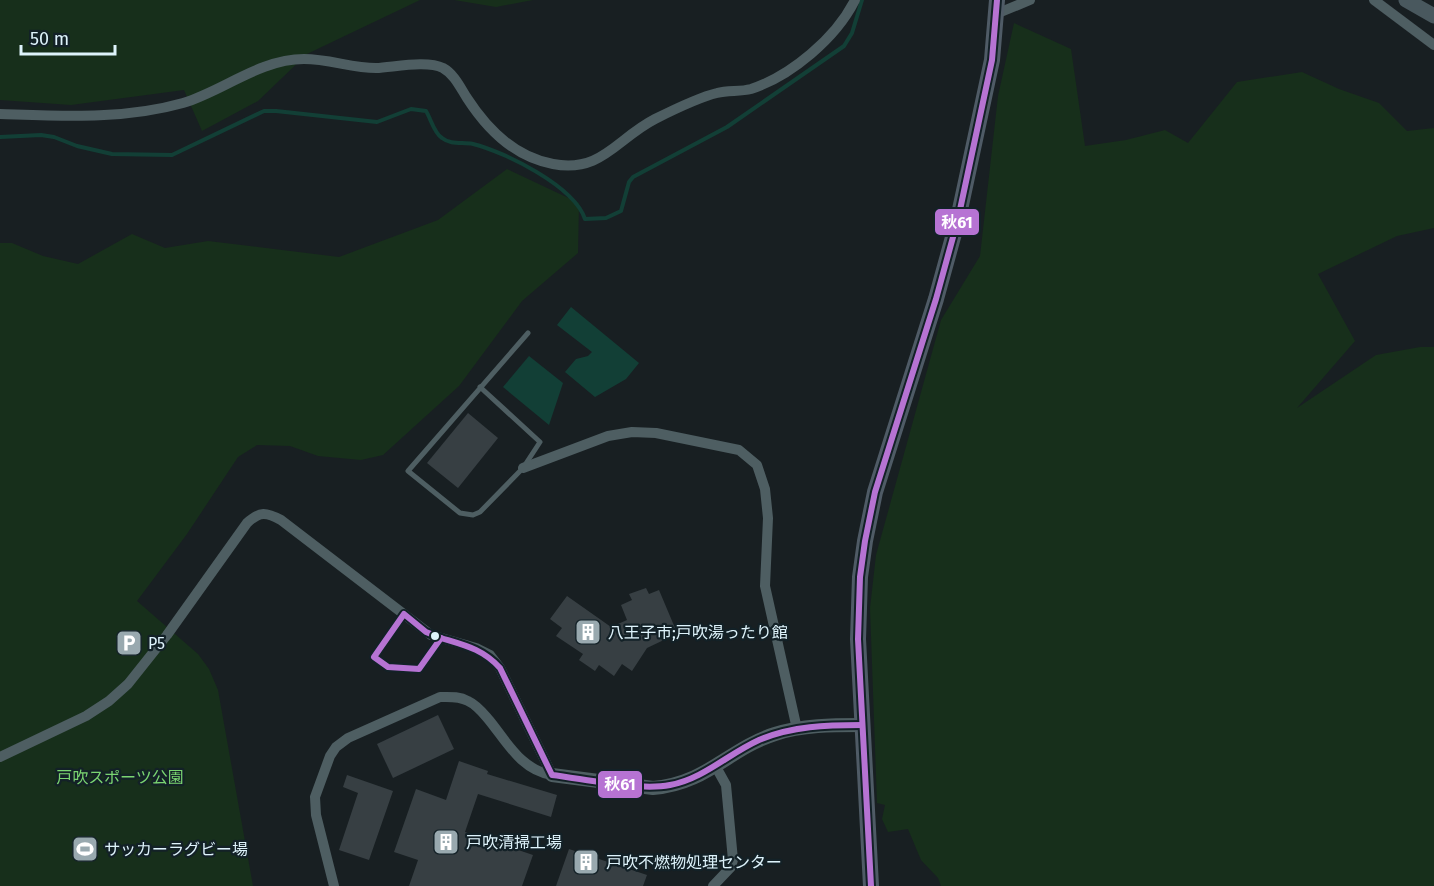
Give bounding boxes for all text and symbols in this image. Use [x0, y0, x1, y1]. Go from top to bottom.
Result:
scale bar [21, 18, 116, 56]
text: 50 m [30, 28, 69, 50]
line badge: 秋61 [934, 208, 980, 236]
text: 秋61 [941, 213, 973, 232]
building icon: 八王子市;戸吹湯ったり館 [573, 617, 603, 647]
place label: 八王子市;戸吹湯ったり館 [608, 623, 788, 642]
parking icon: P5 [114, 628, 144, 658]
unlabelled marker [429, 630, 441, 642]
place label: P5 [148, 634, 165, 653]
park label: 戸吹スポーツ公園 [56, 768, 184, 787]
line badge: 秋61 [597, 770, 643, 799]
text: 秋61 [604, 775, 636, 794]
building icon: 戸吹清掃工場 [431, 827, 461, 857]
place label: 戸吹清掃工場 [466, 833, 562, 852]
sports icon: サッカーラグビー場 [70, 834, 100, 864]
place label: サッカーラグビー場 [104, 840, 248, 859]
building icon: 戸吹不燃物処理センター [571, 847, 601, 877]
place label: 戸吹不燃物処理センター [606, 853, 782, 872]

